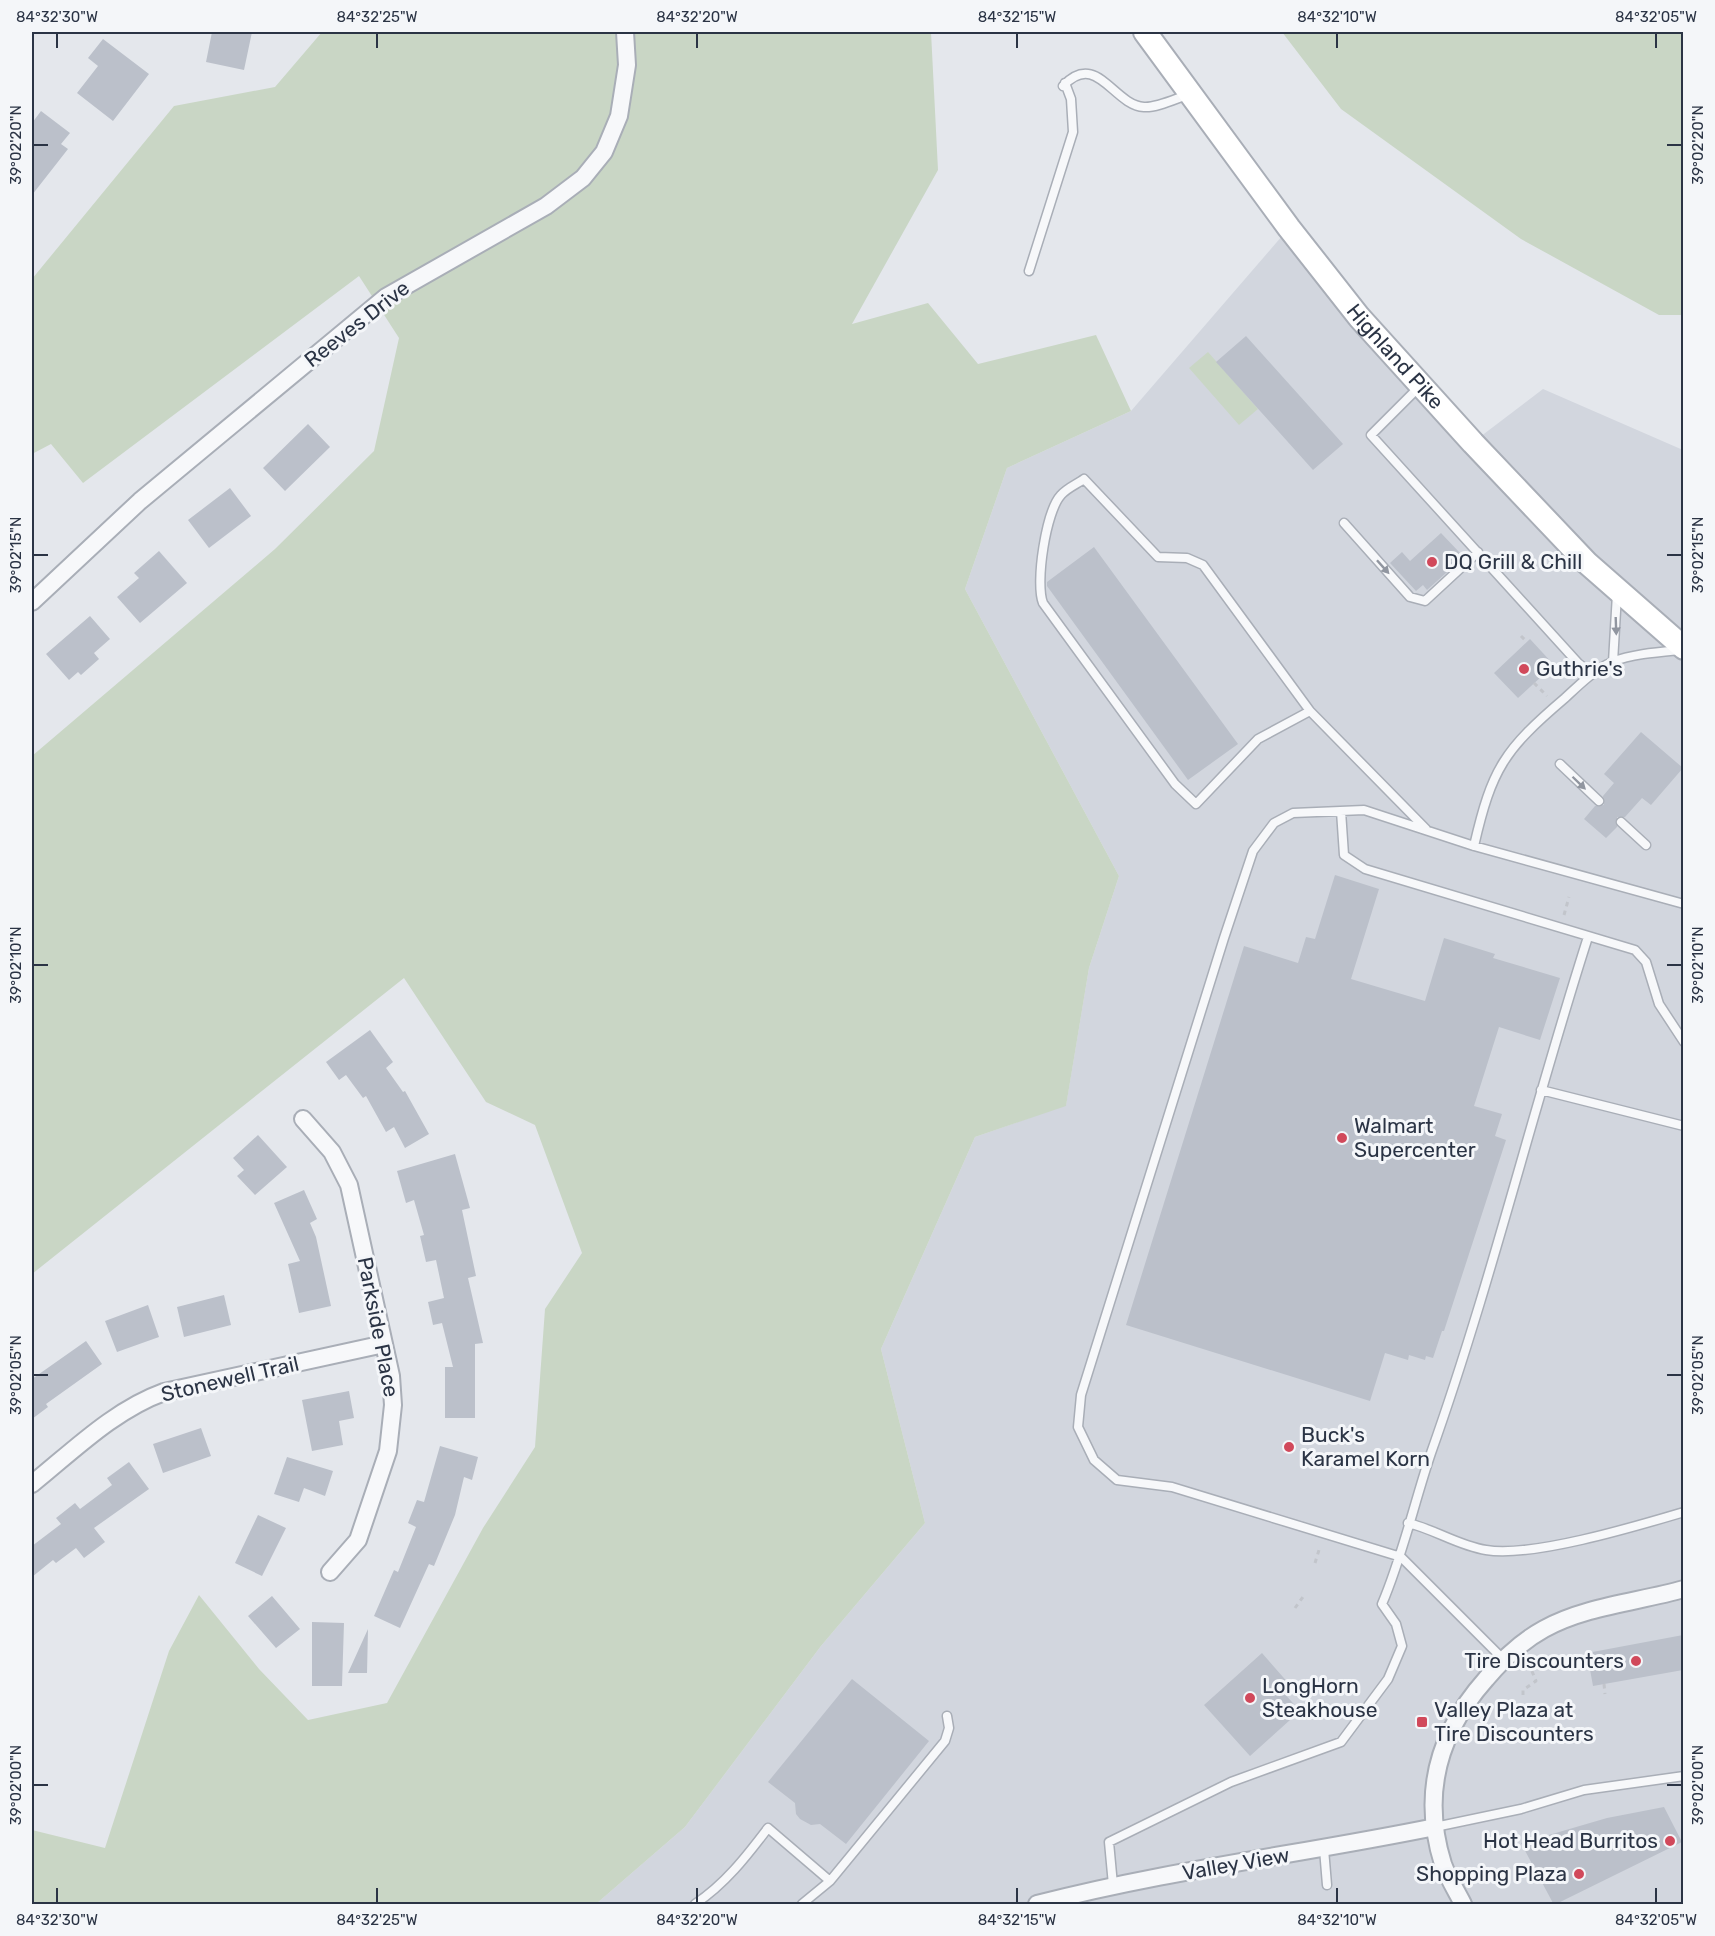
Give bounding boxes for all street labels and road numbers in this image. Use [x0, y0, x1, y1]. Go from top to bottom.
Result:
street label: Reeves Drive [299, 275, 414, 372]
street label: Highland Pike [1342, 299, 1449, 414]
street label: Parkside Place [353, 1255, 404, 1399]
street label: Stonewell Trail [159, 1351, 301, 1407]
street label: Valley View [1180, 1842, 1292, 1885]

